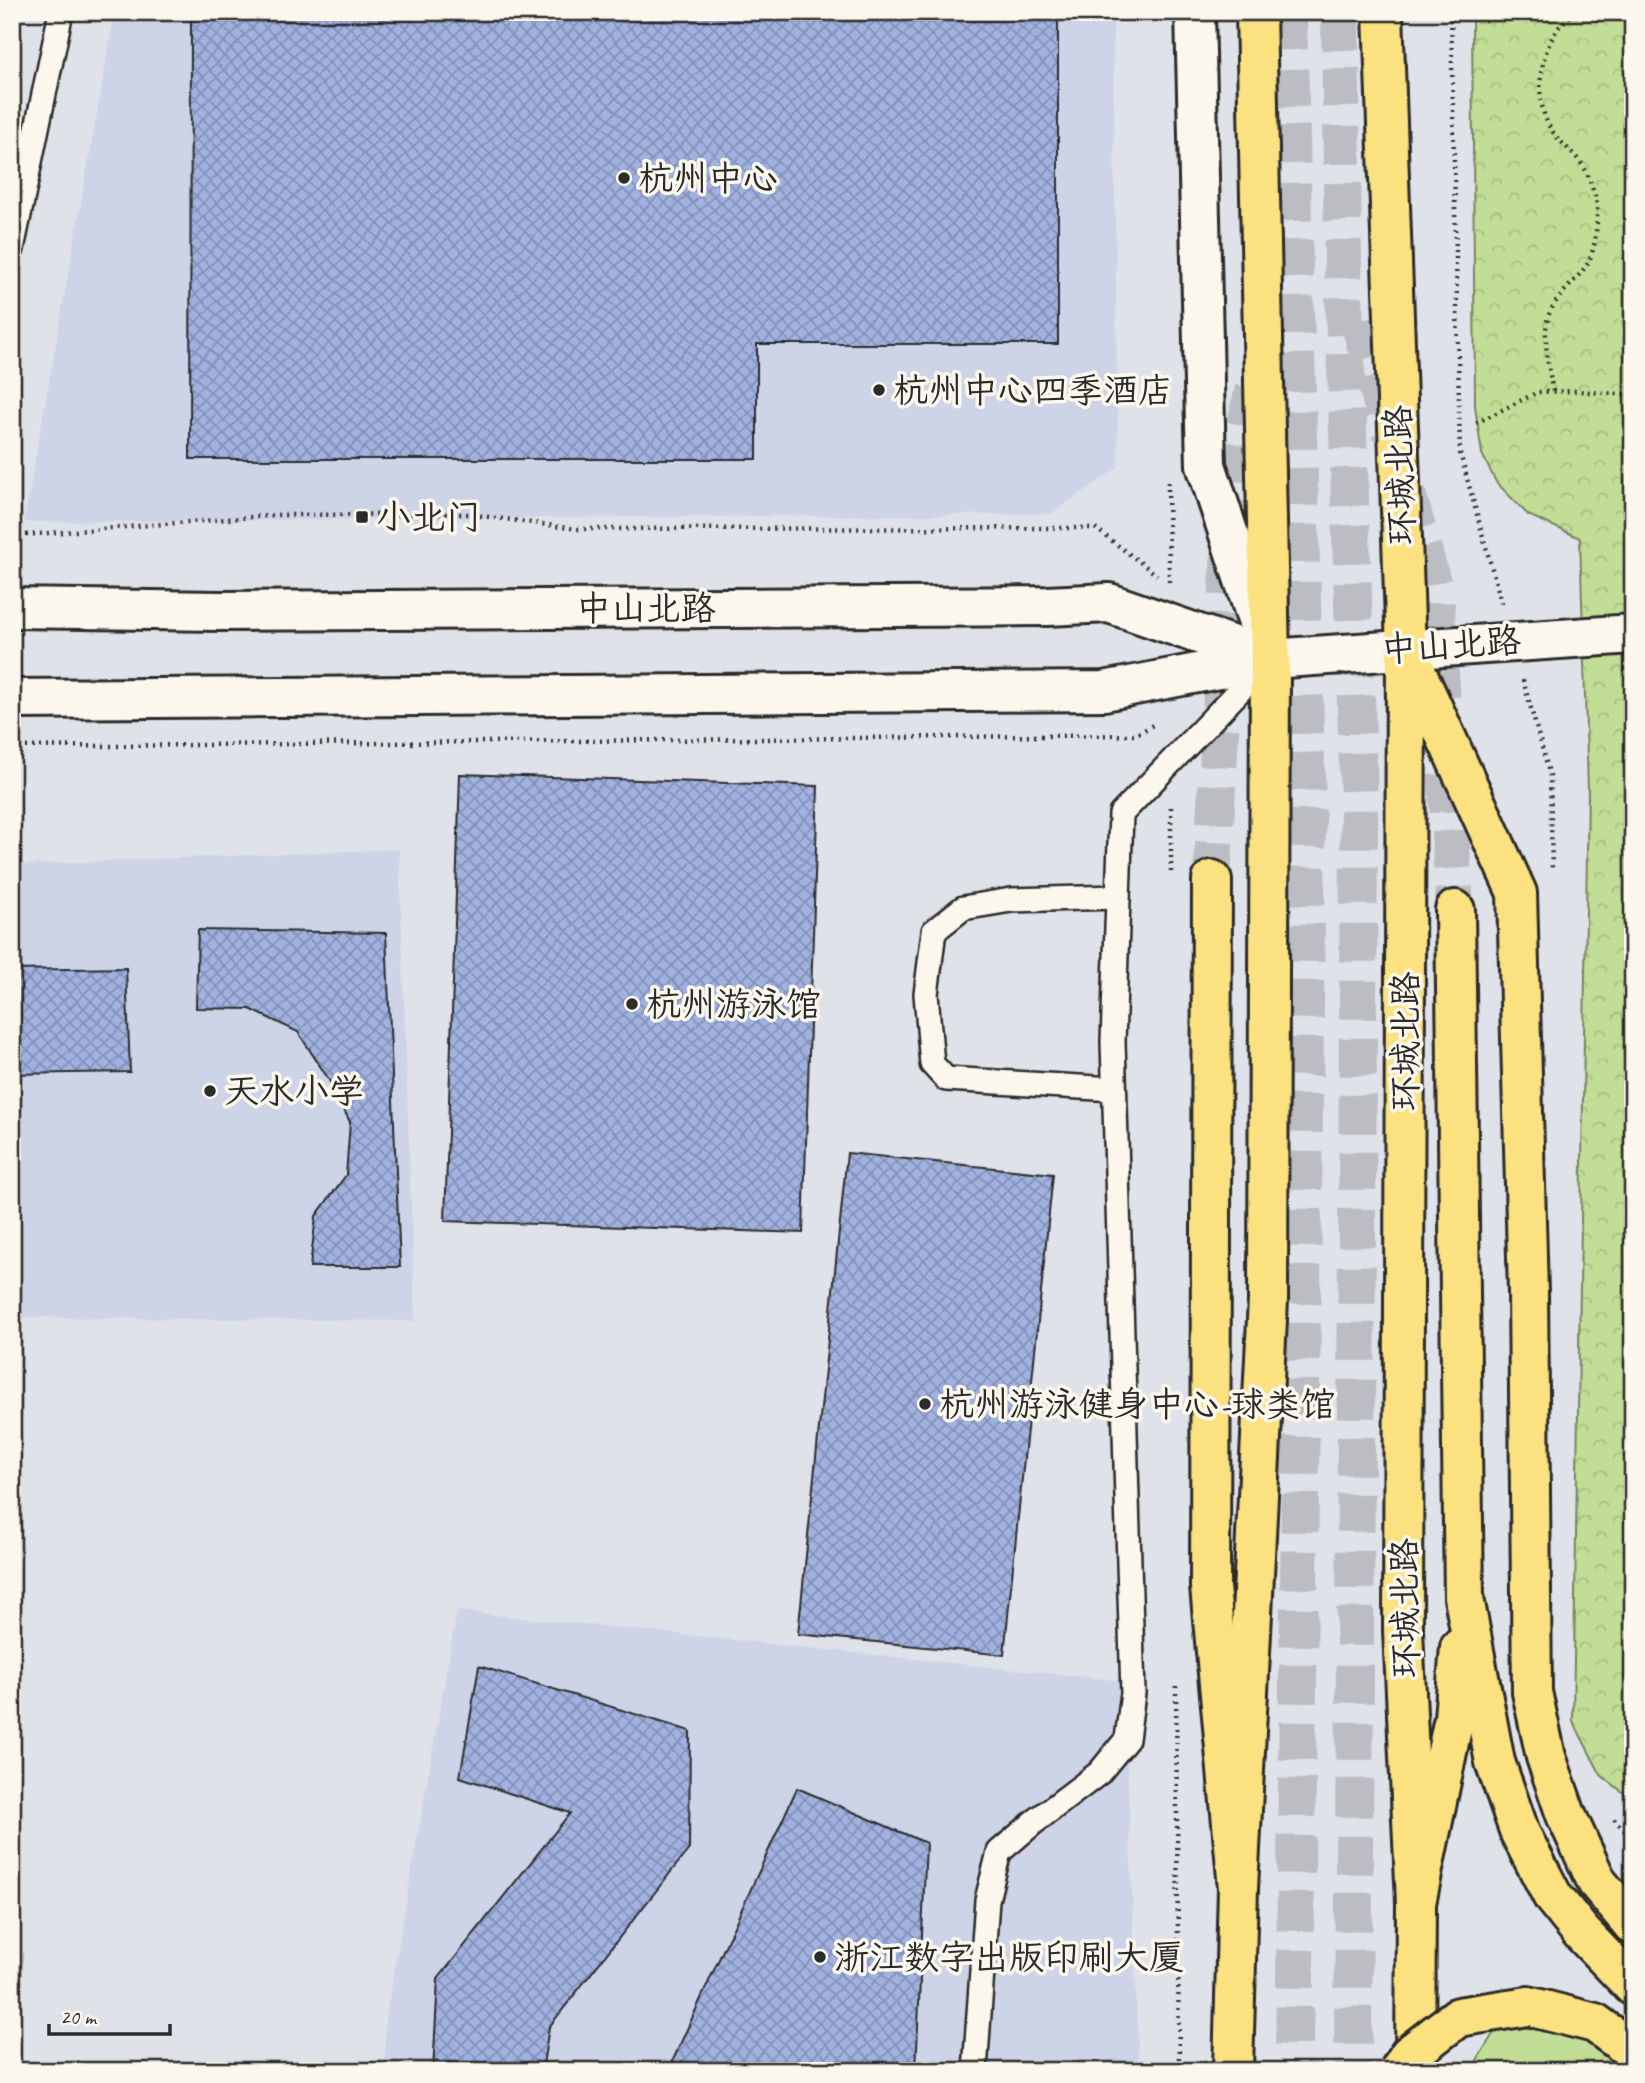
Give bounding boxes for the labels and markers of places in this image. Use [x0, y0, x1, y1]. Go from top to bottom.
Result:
place label: 杭州中心 [638, 156, 778, 201]
marker: 杭州中心 [616, 170, 632, 186]
place label: 杭州中心四季酒店 [893, 368, 1173, 413]
marker: 杭州中心四季酒店 [871, 382, 887, 398]
place label: 小北门 [376, 495, 481, 540]
marker: 小北门 [354, 509, 370, 525]
place label: 杭州游泳馆 [646, 982, 821, 1027]
marker: 杭州游泳馆 [624, 996, 640, 1012]
place label: 天水小学 [224, 1069, 364, 1114]
marker: 天水小学 [202, 1083, 218, 1099]
place label: 杭州游泳健身中心-球类馆 [939, 1382, 1335, 1427]
marker: 杭州游泳健身中心-球类馆 [917, 1396, 933, 1412]
place label: 浙江数字出版印刷大厦 [834, 1935, 1184, 1980]
marker: 浙江数字出版印刷大厦 [812, 1949, 828, 1965]

